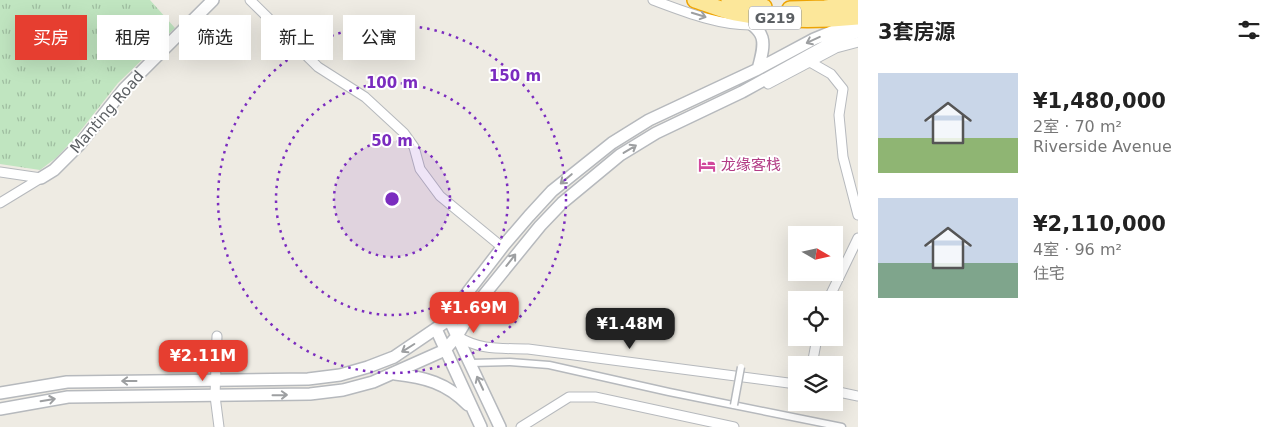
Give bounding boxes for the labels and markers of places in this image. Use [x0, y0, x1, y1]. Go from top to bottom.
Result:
hotel icon: 龙缘客栈 [697, 155, 717, 175]
place label: 龙缘客栈 [721, 156, 781, 174]
centre of rings [383, 190, 401, 208]
pin: ¥1.69M [433, 292, 515, 334]
pin: ¥1.48M [589, 308, 671, 350]
pin: ¥2.11M [162, 340, 244, 382]

